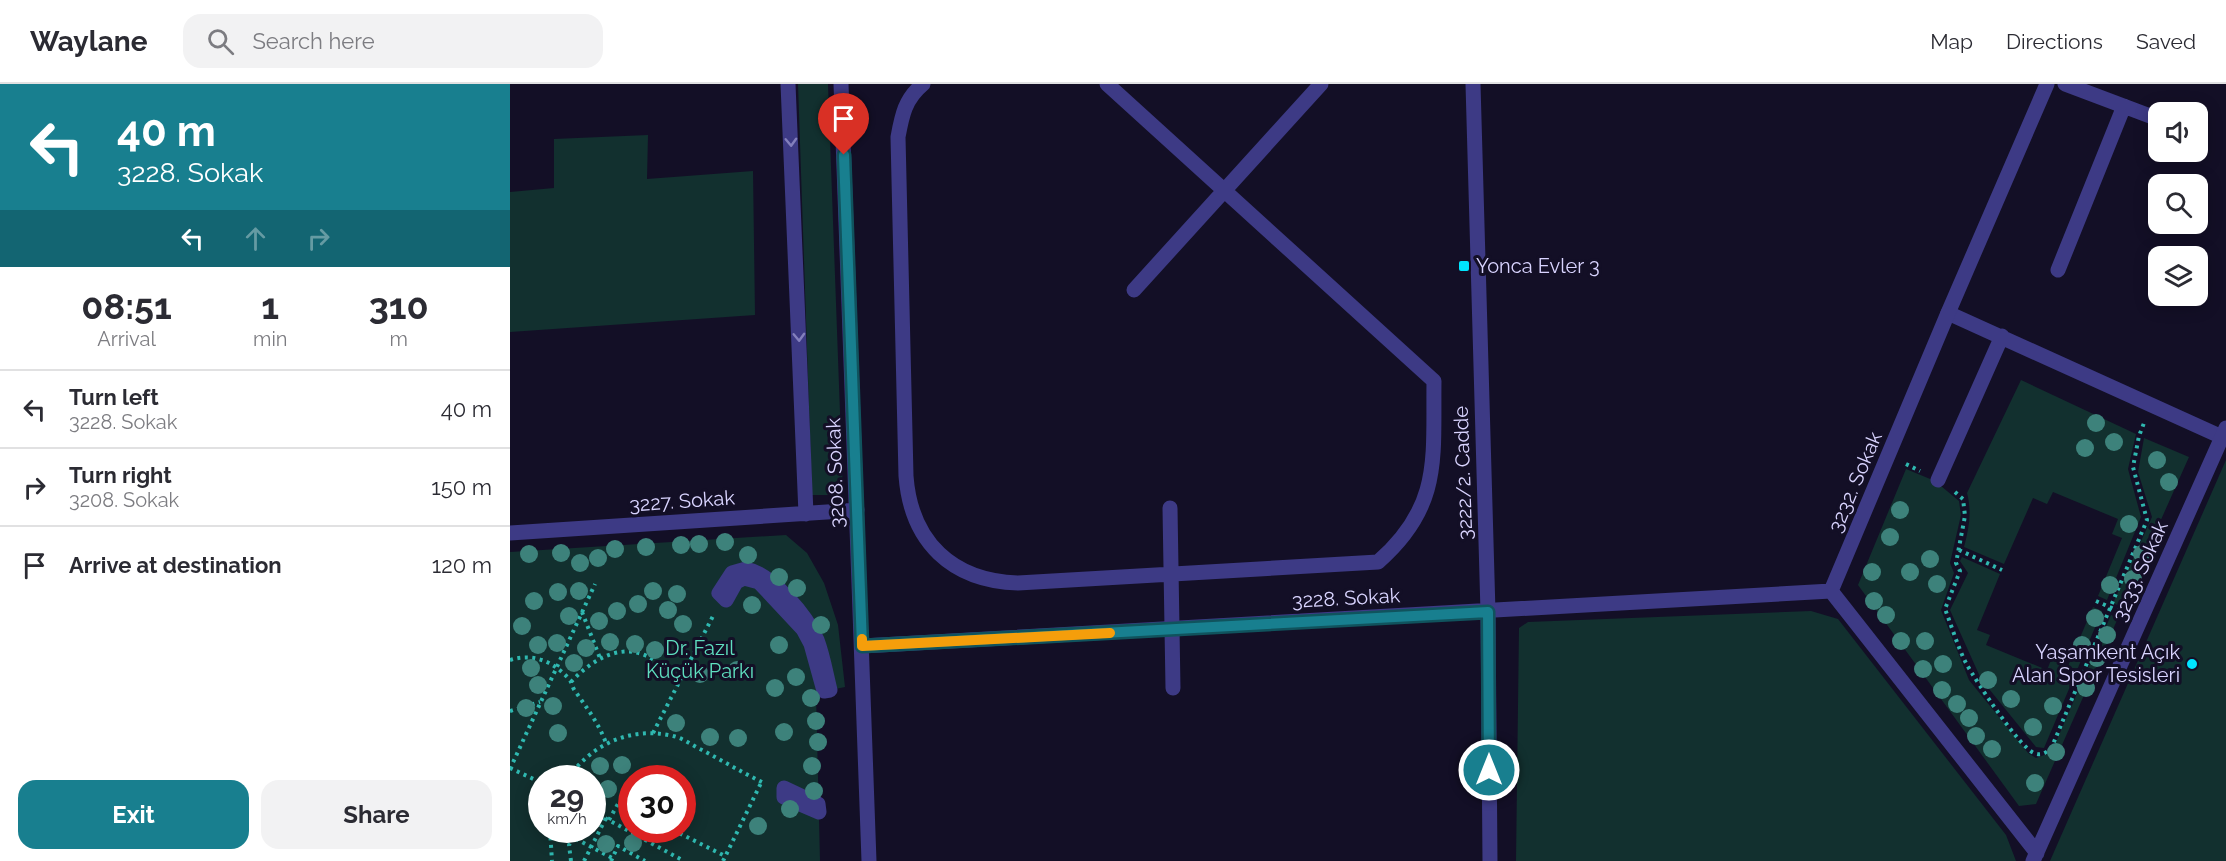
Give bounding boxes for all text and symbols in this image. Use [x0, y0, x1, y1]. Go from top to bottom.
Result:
search box [183, 14, 603, 68]
text: Waylane [30, 25, 147, 58]
icon: search [204, 25, 237, 58]
text: Search here [252, 28, 375, 54]
text: Map [1930, 29, 1973, 54]
text: Directions [2006, 29, 2103, 54]
text: Saved [2136, 29, 2196, 54]
pin [818, 93, 869, 155]
icon: arrive [827, 102, 860, 135]
map controls [2148, 102, 2208, 306]
button: sound [2148, 102, 2208, 162]
text: 40 m [117, 107, 216, 156]
icon: left [18, 108, 96, 186]
one-way arrow [784, 138, 797, 147]
text: 3228. Sokak [117, 157, 263, 188]
button: search [2148, 174, 2208, 234]
icon: left [176, 222, 209, 255]
icon: ahead [239, 222, 272, 255]
icon: right [302, 222, 335, 255]
button: layers [2148, 246, 2208, 306]
place label: Yonca Evler 3 [1476, 254, 1600, 278]
marker: Yonca Evler 3 [1457, 259, 1471, 273]
text: 08:51 [81, 285, 172, 327]
text: 1 [261, 285, 279, 327]
text: 310 [369, 285, 429, 327]
text: Arrival [97, 327, 156, 351]
text: min [253, 327, 287, 351]
text: m [390, 327, 408, 351]
one-way arrow [792, 333, 805, 342]
text: Turn left [69, 384, 159, 410]
icon: left [18, 393, 51, 426]
text: 40 m [441, 396, 492, 422]
street label: 3222/2. Cadde [1449, 405, 1477, 540]
text: 3228. Sokak [69, 410, 177, 434]
street label: 3208. Sokak [821, 417, 849, 528]
street label: 3232. Sokak [1823, 428, 1887, 536]
text: Turn right [69, 462, 172, 488]
icon: right [18, 471, 51, 504]
text: 150 m [431, 474, 492, 500]
street label: 3227. Sokak [628, 485, 736, 517]
text: 3208. Sokak [69, 488, 179, 512]
street label: 3233. Sokak [2107, 517, 2173, 625]
icon: arrive [18, 549, 51, 582]
text: Arrive at destination [69, 552, 282, 578]
text: 120 m [432, 552, 492, 578]
street label: 3228. Sokak [1291, 583, 1401, 613]
park label: Dr. Fazıl Küçük Parkı [646, 636, 754, 683]
place label: Yaşamkent Açık Alan Spor Tesisleri [2012, 640, 2180, 687]
marker: Yaşamkent Açık Alan Spor Tesisleri [2185, 657, 2199, 671]
position arrow [1457, 738, 1521, 802]
speed limit sign: 30 [618, 765, 696, 843]
text: 29 [550, 779, 584, 814]
button: Exit [18, 780, 249, 849]
button: Share [261, 780, 492, 849]
text: km/h [547, 810, 587, 828]

